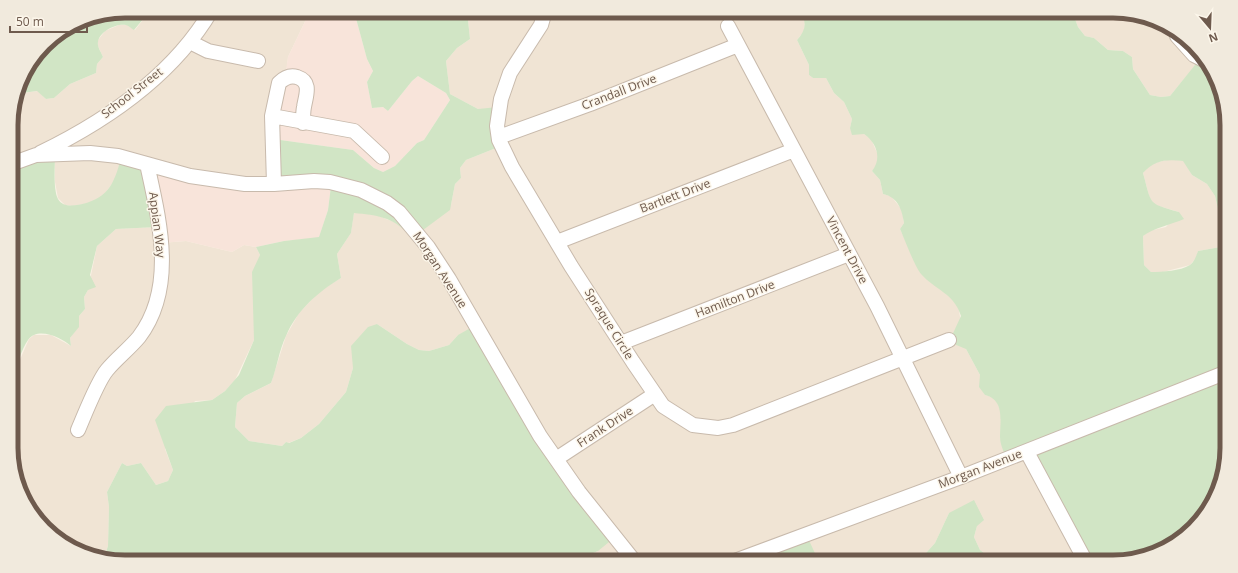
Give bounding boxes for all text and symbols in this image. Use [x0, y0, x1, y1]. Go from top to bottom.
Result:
scale bar [10, 8, 87, 34]
north arrow [1190, 8, 1230, 48]
text: 50 m [16, 13, 44, 30]
text: N [1207, 29, 1220, 46]
street label: School Street [97, 63, 166, 122]
street label: Crandall Drive [579, 69, 659, 114]
street label: Bartlett Drive [637, 174, 713, 217]
street label: Appian Way [145, 191, 170, 260]
street label: Vincent Drive [823, 213, 872, 287]
street label: Morgan Avenue [409, 228, 472, 312]
street label: Hamilton Drive [693, 275, 777, 322]
street label: Spraque Circle [581, 285, 638, 363]
street label: Frank Drive [573, 402, 636, 451]
street label: Morgan Avenue [936, 445, 1024, 492]

